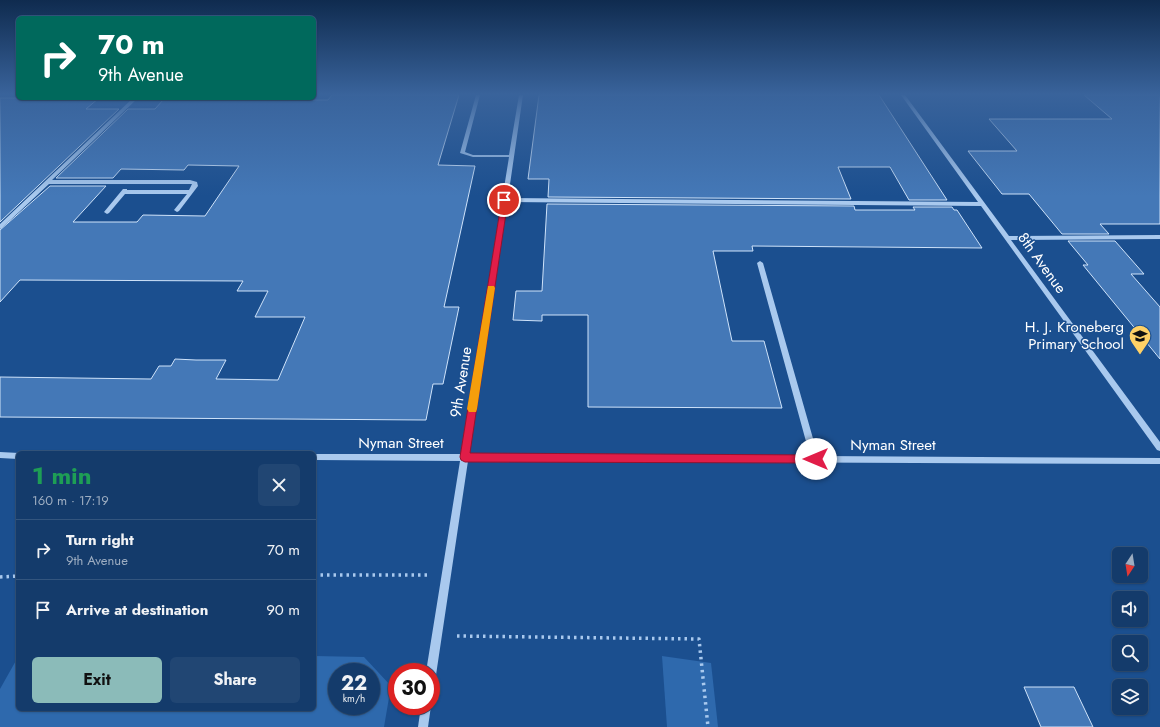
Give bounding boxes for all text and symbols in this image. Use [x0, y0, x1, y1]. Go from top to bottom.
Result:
text: 70 m [98, 24, 165, 65]
icon: right [32, 32, 84, 84]
text: 9th Avenue [98, 62, 184, 88]
pin [487, 183, 521, 217]
icon: arrive [493, 189, 515, 211]
street label: 8th Avenue [1012, 228, 1072, 298]
place label: H. J. Kroneberg Primary School [1025, 316, 1124, 355]
school or university icon: H. J. Kroneberg Primary School [1127, 323, 1153, 356]
street label: 9th Avenue [445, 345, 477, 419]
street label: Nyman Street [358, 432, 444, 454]
street label: Nyman Street [850, 434, 936, 456]
position arrow [795, 438, 837, 480]
text: 1 min [32, 458, 92, 493]
button: close [258, 464, 300, 506]
text: 160 m · 17:19 [32, 491, 109, 510]
text: Turn right [66, 529, 134, 551]
icon: right [32, 539, 54, 561]
text: 70 m [267, 539, 300, 561]
north arrow [1112, 547, 1148, 583]
map controls [1112, 547, 1148, 715]
text: 9th Avenue [66, 551, 128, 570]
button: sound [1112, 591, 1148, 627]
icon: arrive [32, 599, 54, 621]
text: Arrive at destination [66, 599, 208, 621]
text: 90 m [266, 599, 300, 621]
button: search [1112, 635, 1148, 671]
button: Exit [32, 657, 162, 703]
button: Share [170, 657, 300, 703]
speed limit sign: 30 [388, 663, 440, 715]
text: 22 [341, 669, 367, 698]
button: layers [1112, 679, 1148, 715]
text: km/h [343, 691, 365, 706]

